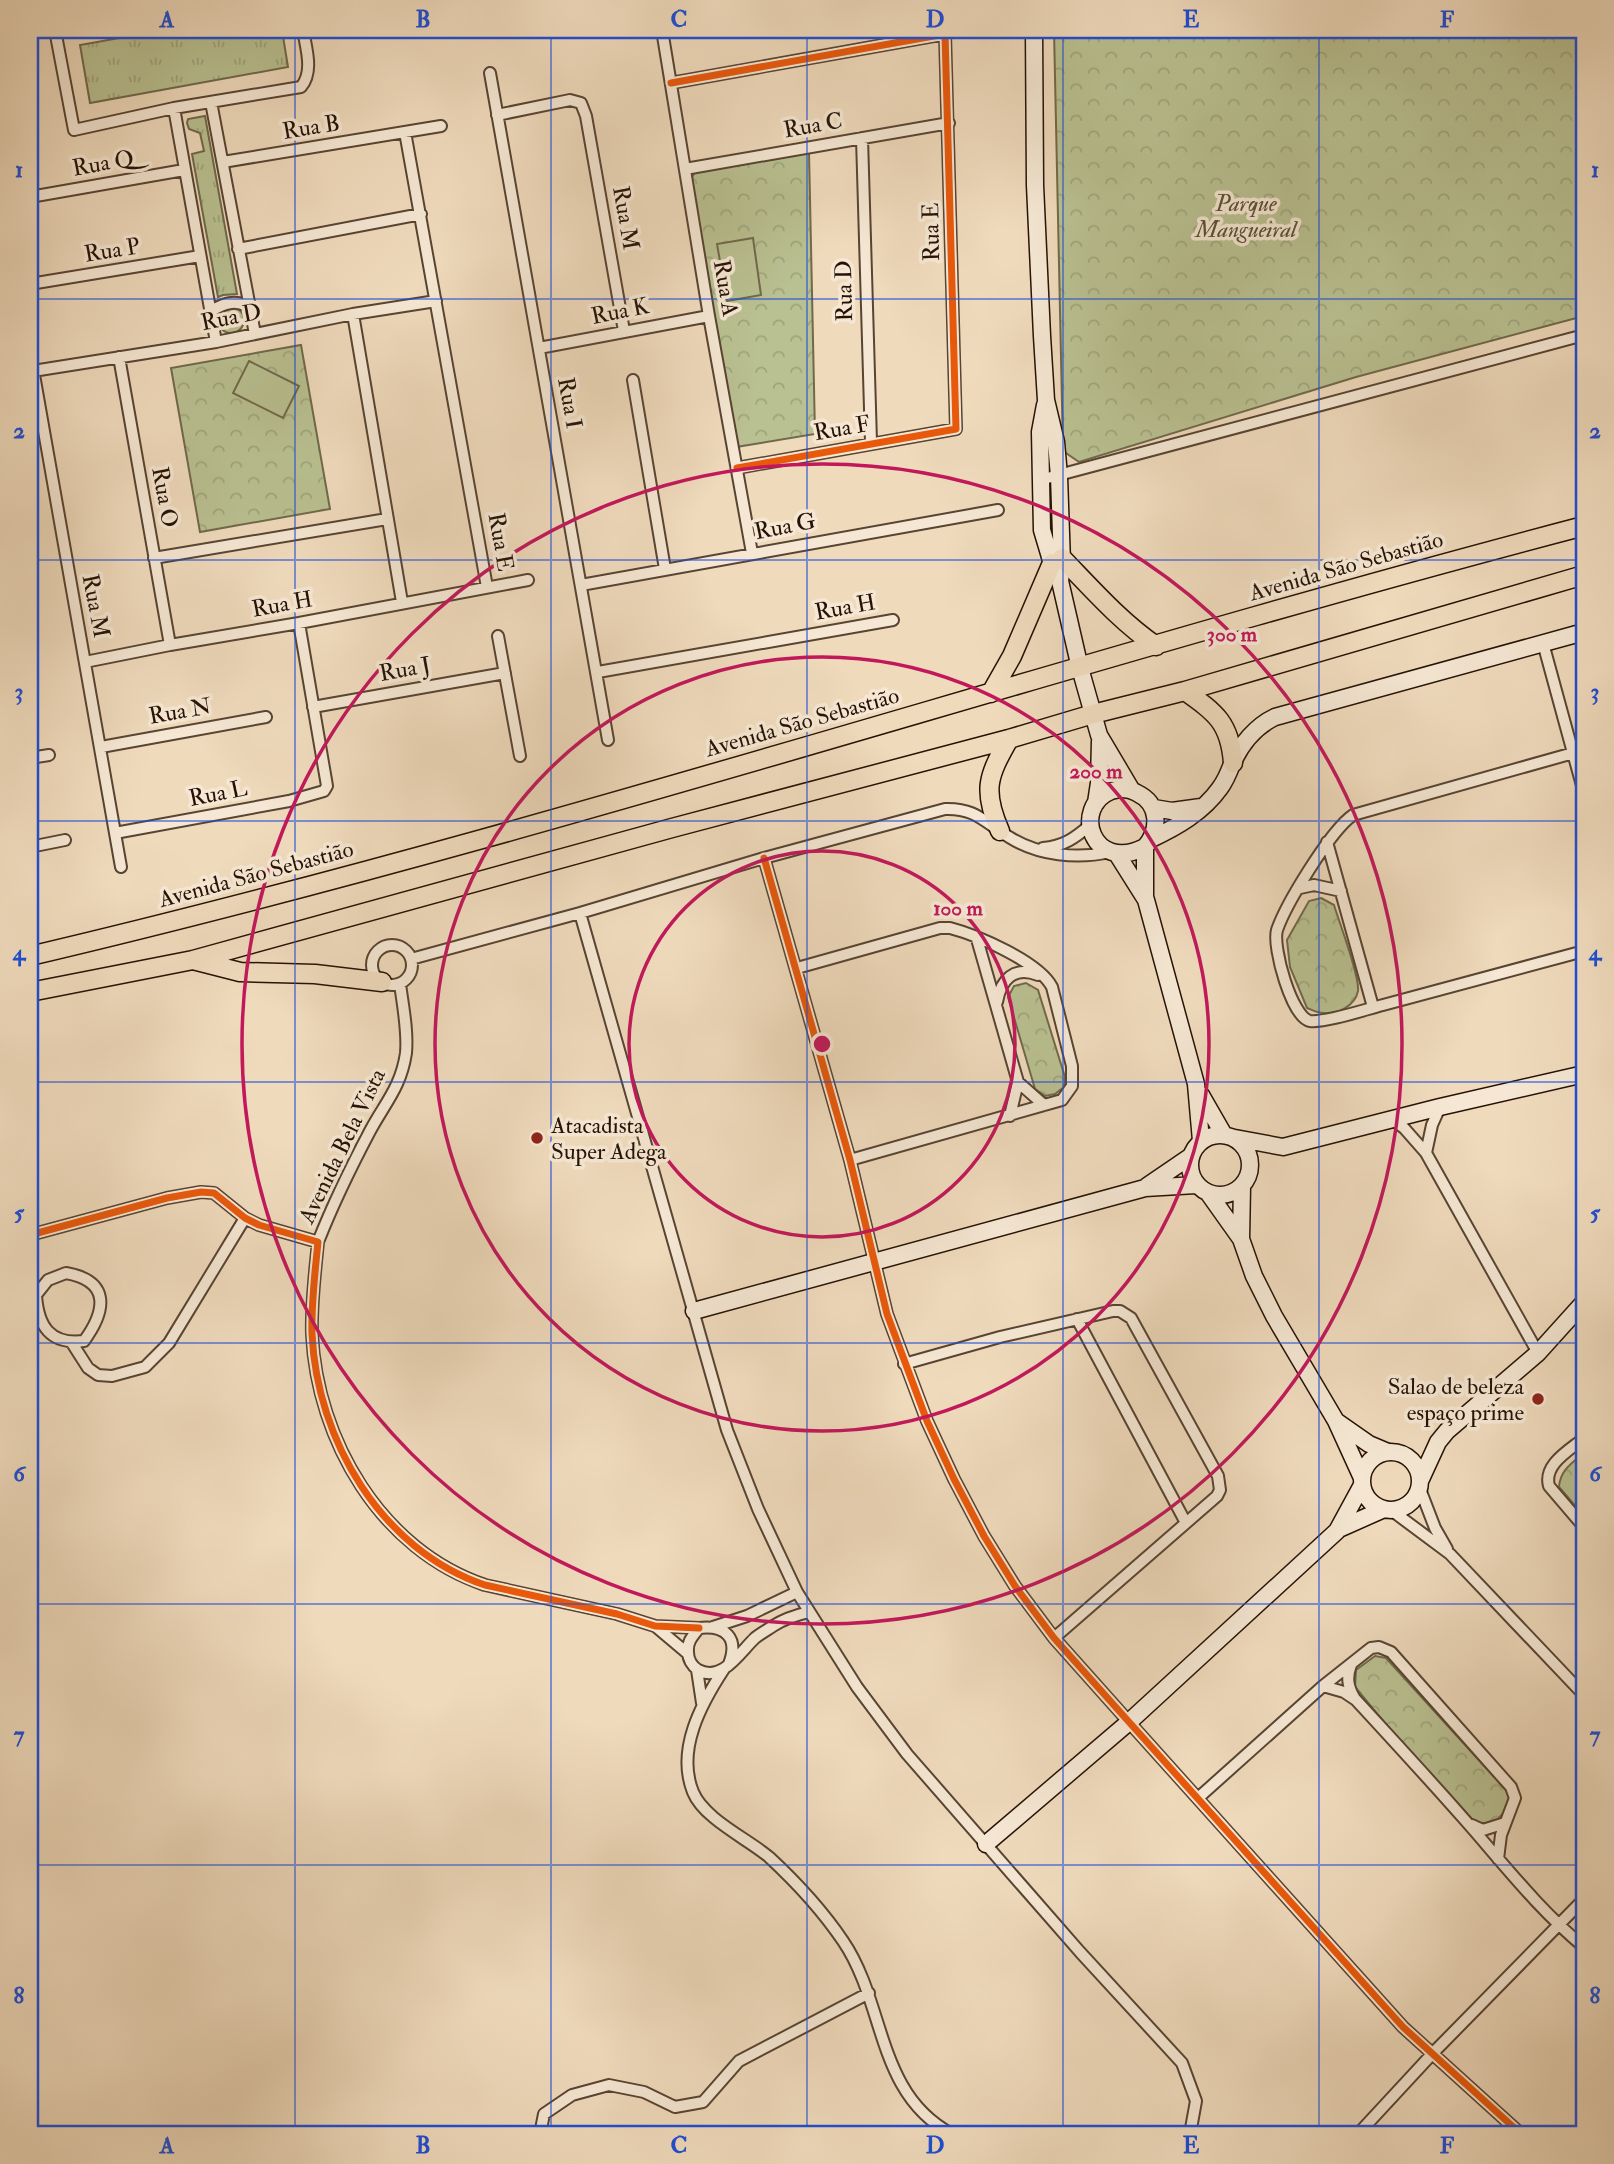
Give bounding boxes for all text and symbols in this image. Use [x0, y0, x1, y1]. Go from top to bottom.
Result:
text: A [159, 5, 175, 34]
text: B [415, 5, 431, 34]
text: C [671, 5, 687, 34]
text: D [926, 5, 944, 34]
text: E [1183, 5, 1200, 34]
text: F [1440, 5, 1455, 34]
street label: Rua C [781, 106, 845, 144]
street label: Rua B [280, 108, 342, 146]
street label: Rua Q [70, 141, 150, 183]
text: 1 [15, 155, 23, 184]
text: 1 [1591, 155, 1599, 184]
street label: Rua M [606, 184, 646, 252]
park label: Parque Mangueiral [1194, 189, 1298, 244]
street label: Rua E [916, 202, 946, 262]
street label: Rua P [82, 231, 142, 269]
street label: Rua A [707, 257, 745, 319]
street label: Rua D [829, 260, 859, 322]
street label: Rua K [589, 291, 652, 331]
street label: Rua D [198, 297, 264, 337]
street label: Rua I [551, 375, 589, 431]
street label: Rua F [811, 409, 873, 447]
text: 2 [13, 416, 25, 445]
text: 2 [1589, 416, 1601, 445]
street label: Rua O [145, 464, 185, 530]
street label: Rua G [752, 506, 818, 546]
street label: Rua E [482, 510, 520, 574]
street label: Avenida São Sebastião [1245, 524, 1446, 608]
street label: Rua M [76, 571, 116, 641]
street label: Rua H [249, 584, 315, 624]
street label: Rua H [812, 587, 878, 627]
text: 300 m [1207, 621, 1258, 648]
street label: Rua J [377, 650, 433, 688]
text: 3 [15, 677, 23, 706]
text: 3 [1591, 677, 1599, 706]
street label: Avenida São Sebastião [701, 680, 902, 764]
street label: Rua N [146, 691, 214, 731]
text: 200 m [1070, 758, 1123, 785]
street label: Rua L [186, 773, 250, 813]
street label: Avenida São Sebastião [155, 834, 356, 914]
text: 100 m [933, 895, 984, 922]
text: 4 [12, 938, 27, 967]
text: 4 [1588, 938, 1603, 967]
centre of rings [810, 1032, 834, 1056]
street label: Avenida Bela Vista [292, 1063, 392, 1229]
place label: Atacadista Super Adega [550, 1111, 667, 1167]
marker: Atacadista Super Adega [529, 1130, 545, 1146]
text: 5 [14, 1198, 25, 1227]
text: 5 [1590, 1198, 1601, 1227]
place label: Salao de beleza espaço prime [1388, 1372, 1525, 1428]
marker: Salao de beleza espaço prime [1530, 1391, 1546, 1407]
text: 6 [13, 1459, 27, 1488]
text: 6 [1589, 1459, 1603, 1488]
text: 7 [14, 1720, 25, 1749]
text: 7 [1590, 1720, 1601, 1749]
text: 8 [14, 1981, 25, 2010]
text: 8 [1590, 1981, 1601, 2010]
text: A [159, 2131, 175, 2160]
text: B [415, 2131, 431, 2160]
text: C [671, 2131, 687, 2160]
text: D [926, 2131, 944, 2160]
text: E [1183, 2131, 1200, 2160]
text: F [1440, 2131, 1455, 2160]

